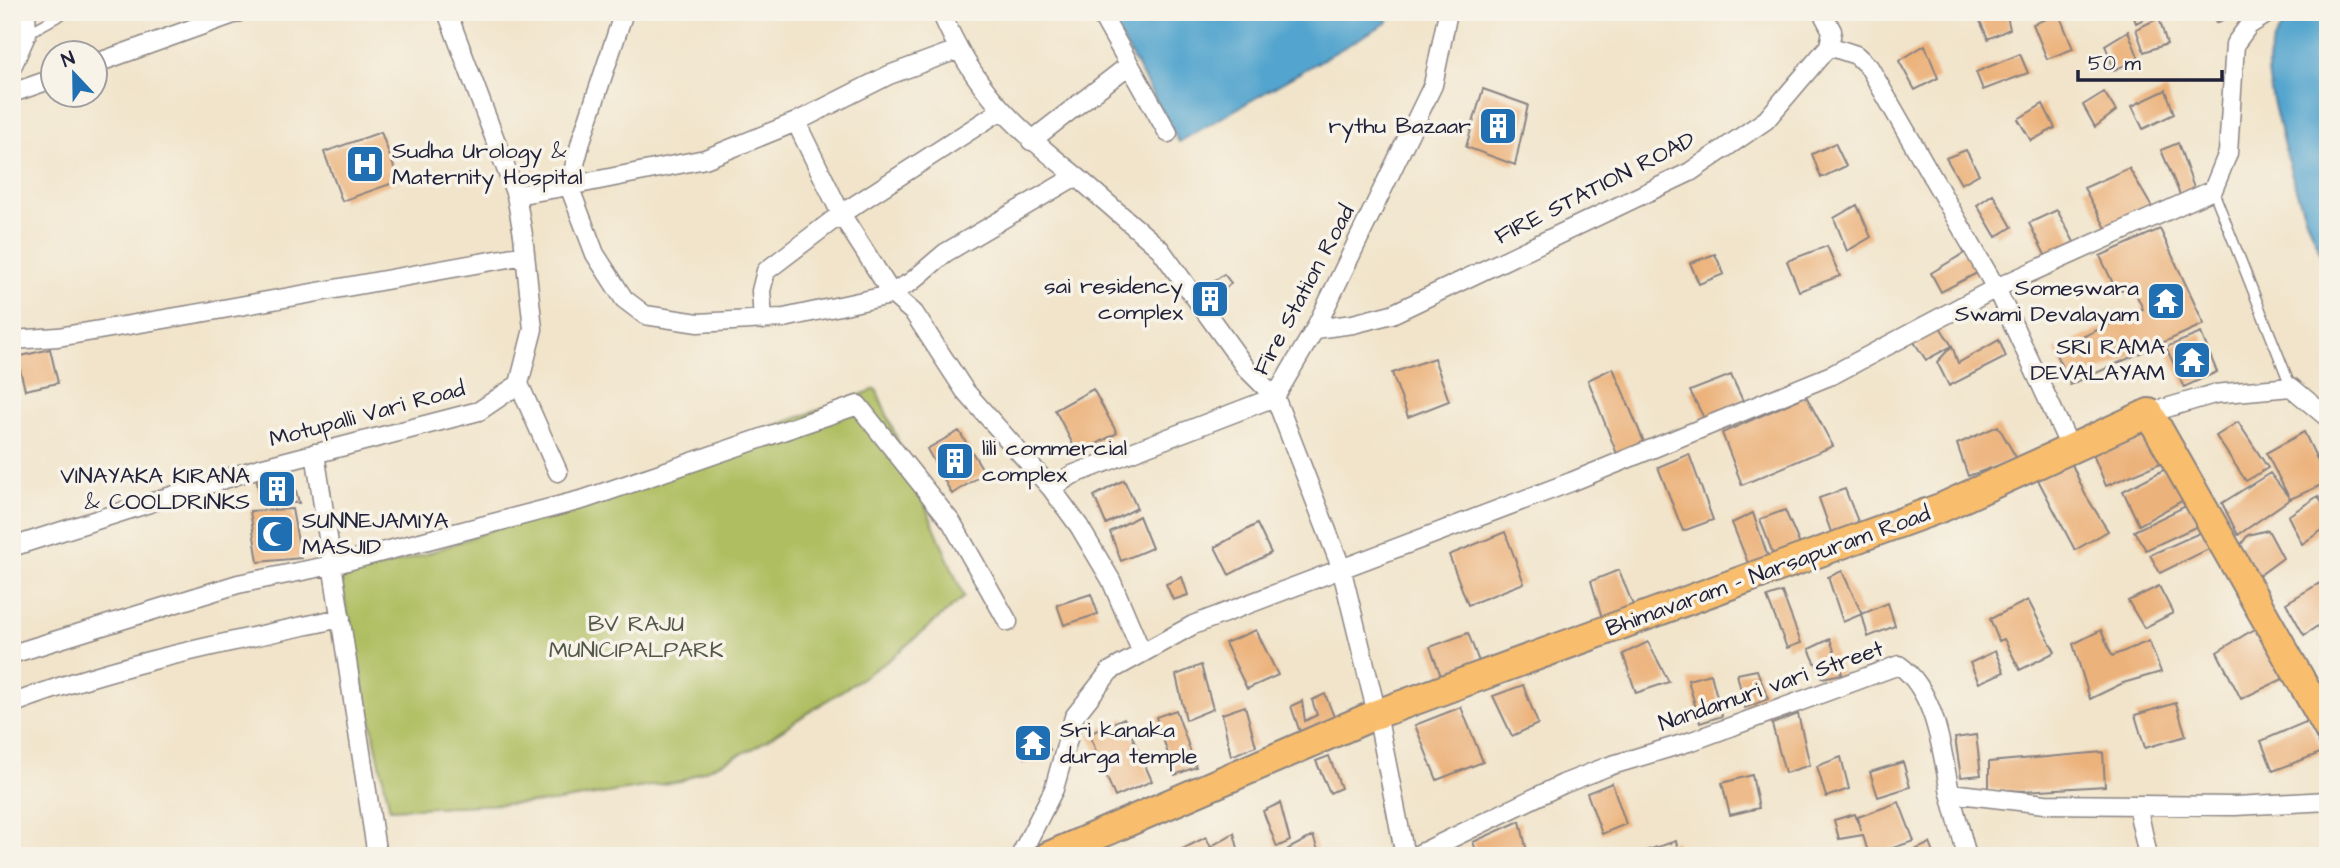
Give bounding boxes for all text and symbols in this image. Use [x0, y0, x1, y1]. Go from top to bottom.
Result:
north arrow [38, 38, 108, 108]
scale bar [2078, 38, 2221, 82]
text: N [58, 45, 79, 74]
text: 50 m [2088, 49, 2142, 78]
building icon: rythu Bazaar [1477, 105, 1519, 147]
place label: rythu Bazaar [1329, 110, 1471, 143]
street label: FIRE STATION ROAD [1489, 124, 1701, 252]
place label: Sudha Urology & Maternity Hospital [392, 135, 583, 194]
hospital icon: Sudha Urology & Maternity Hospital [344, 143, 386, 185]
street label: Fire Station Road [1246, 199, 1363, 381]
place label: sai residency complex [1044, 270, 1183, 328]
place label: Someswara Swami Devalayam [1955, 272, 2139, 331]
building icon: sai residency complex [1189, 278, 1231, 320]
temple icon: Someswara Swami Devalayam [2145, 280, 2187, 322]
place label: SRI RAMA DEVALAYAM [2031, 331, 2165, 389]
temple icon: SRI RAMA DEVALAYAM [2171, 339, 2213, 381]
street label: Motupalli Vari Road [265, 372, 469, 456]
place label: lili commercial complex [982, 432, 1127, 490]
building icon: lili commercial complex [934, 440, 976, 482]
place label: VINAYAKA KIRANA & COOLDRINKS [60, 460, 250, 518]
building icon: VINAYAKA KIRANA & COOLDRINKS [256, 468, 298, 510]
street label: Bhimavaram - Narsapuram Road [1601, 497, 1935, 645]
place label: SUNNEJAMIYA MASJID [302, 505, 449, 563]
mosque icon: SUNNEJAMIYA MASJID [254, 513, 296, 555]
park label: BV RAJU MUNICIPALPARK [549, 608, 723, 666]
street label: Nandamuri vari Street [1654, 632, 1888, 740]
place label: Sri kanaka durga temple [1060, 714, 1197, 773]
temple icon: Sri kanaka durga temple [1012, 722, 1054, 764]

